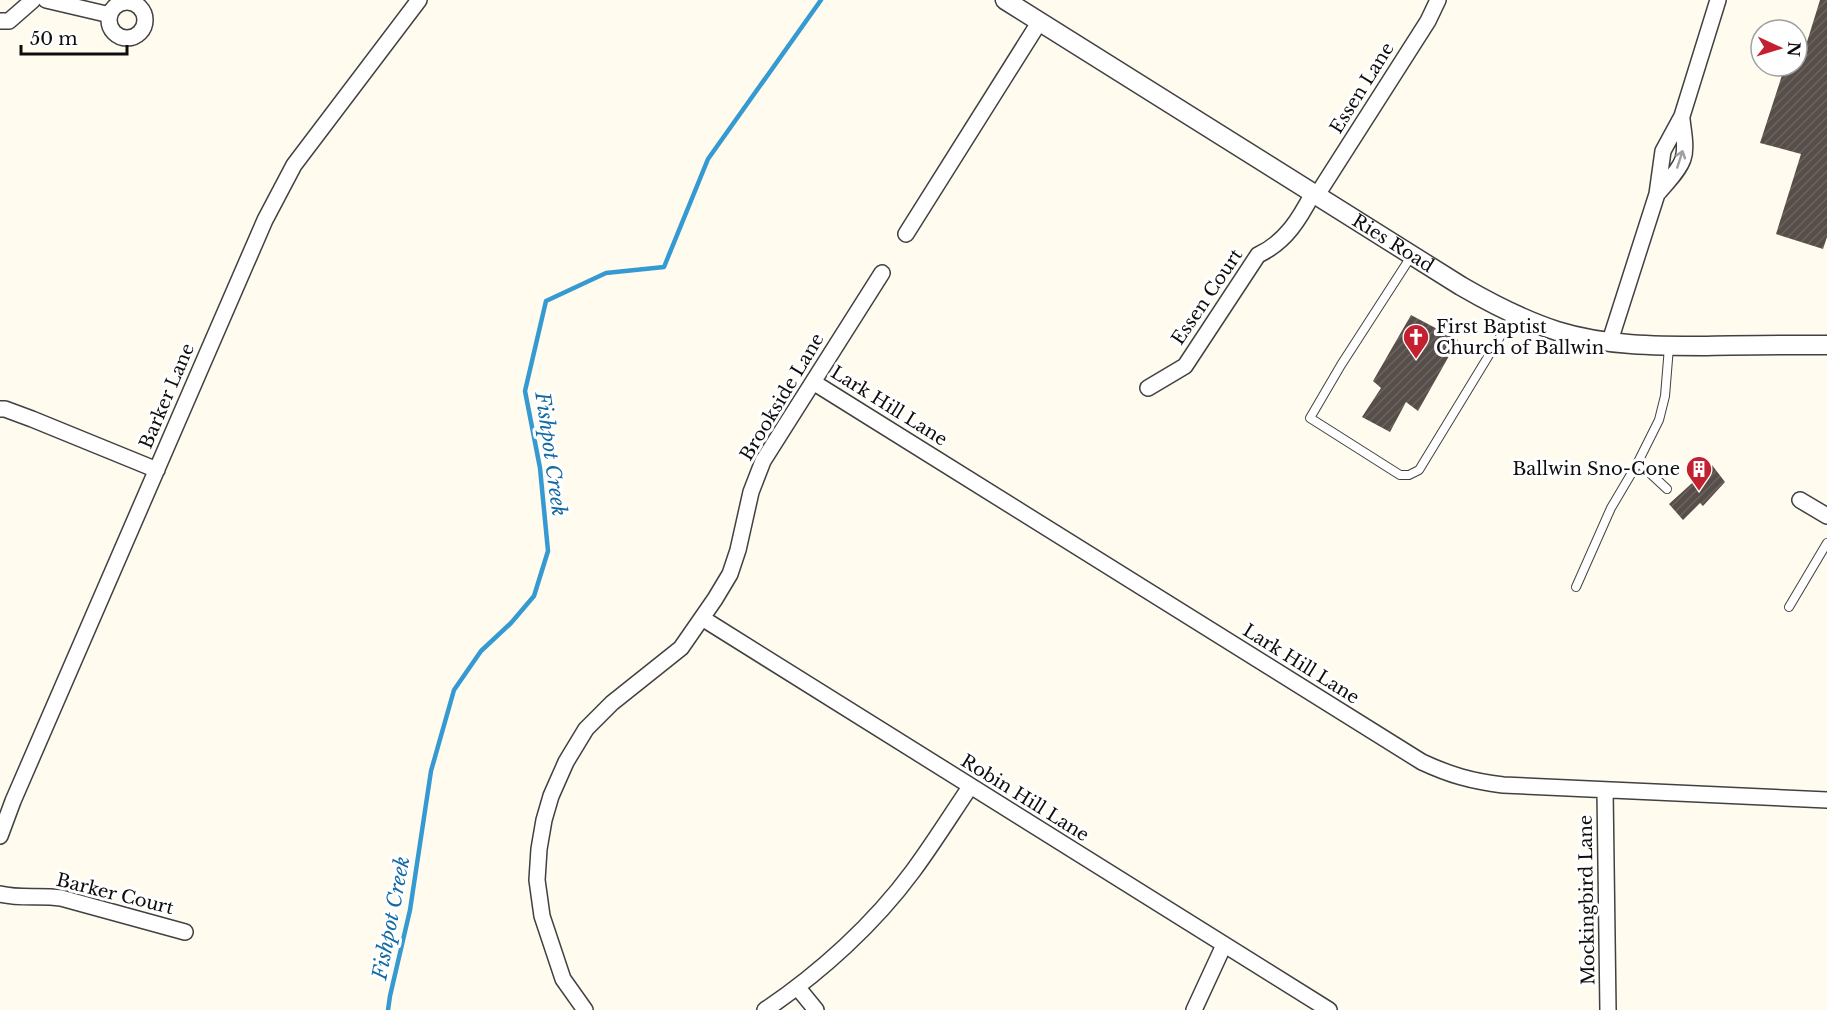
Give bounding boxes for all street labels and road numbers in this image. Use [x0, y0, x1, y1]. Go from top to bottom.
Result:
street label: Essen Lane [1325, 38, 1399, 138]
street label: Ries Road [1348, 210, 1438, 277]
street label: Essen Court [1167, 245, 1247, 349]
street label: Brookside Lane [735, 329, 829, 465]
street label: Barker Lane [135, 340, 199, 452]
street label: Lark Hill Lane [827, 361, 951, 451]
street label: Lark Hill Lane [1239, 619, 1363, 709]
street label: Robin Hill Lane [957, 750, 1093, 846]
street label: Mockingbird Lane [1575, 815, 1599, 985]
street label: Barker Court [54, 869, 176, 919]

